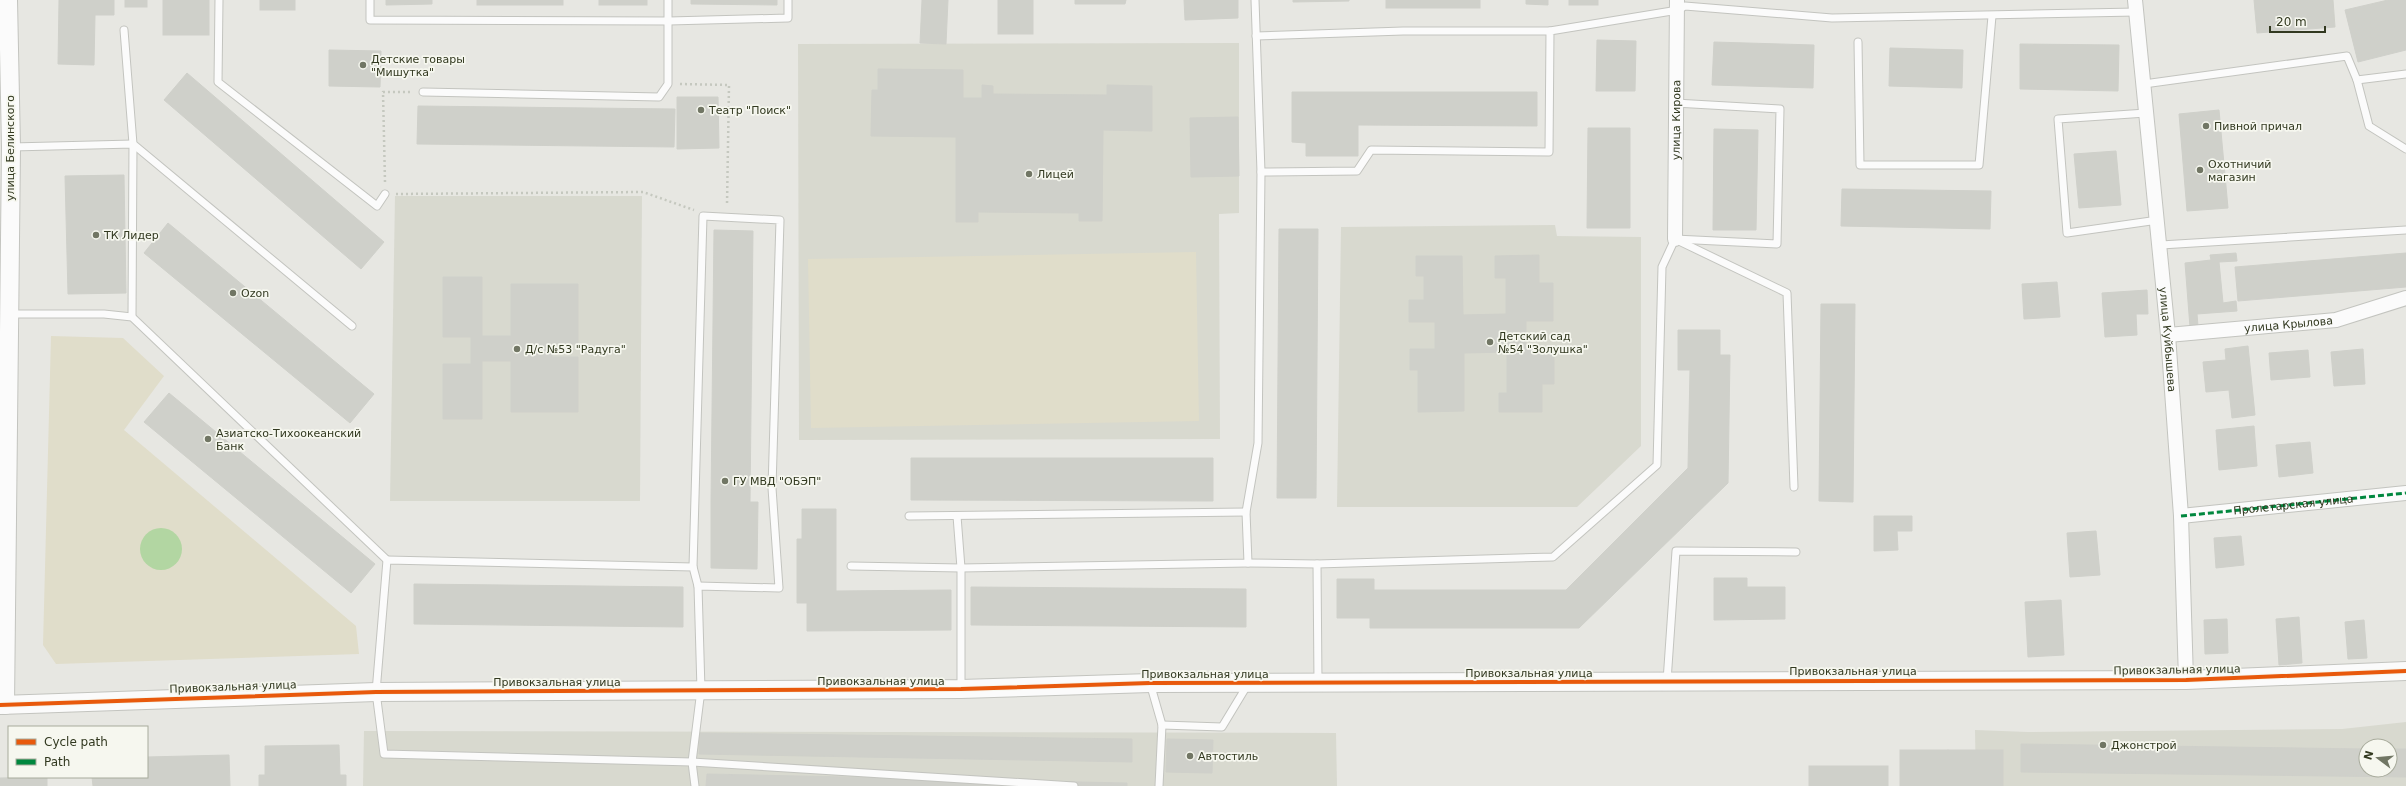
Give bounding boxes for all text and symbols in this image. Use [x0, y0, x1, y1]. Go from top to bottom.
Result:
scale bar [2270, 8, 2325, 34]
text: 20 m [2276, 15, 2307, 29]
place label: Детские товары "Мишутка" [371, 53, 465, 79]
marker: Детские товары "Мишутка" [358, 60, 368, 70]
street label: улица Кирова [1669, 80, 1683, 160]
street label: улица Белинского [4, 95, 17, 201]
place label: Театр "Поиск" [708, 104, 791, 117]
marker: Театр "Поиск" [696, 105, 706, 115]
place label: Пивной причал [2214, 120, 2302, 133]
marker: Пивной причал [2201, 121, 2211, 131]
place label: Охотничий магазин [2208, 158, 2271, 184]
marker: Охотничий магазин [2195, 165, 2205, 175]
place label: Лицей [1037, 168, 1074, 181]
marker: Лицей [1024, 169, 1034, 179]
place label: ТК Лидер [103, 229, 159, 242]
marker: ТК Лидер [91, 230, 101, 240]
street label: улица Куйбышева [2157, 286, 2179, 392]
place label: Ozon [241, 287, 269, 300]
marker: Ozon [228, 288, 238, 298]
street label: улица Крылова [2244, 314, 2333, 335]
place label: Детский сад №54 "Золушка" [1498, 330, 1588, 356]
marker: Детский сад №54 "Золушка" [1485, 337, 1495, 347]
place label: Д/с №53 "Радуга" [525, 343, 626, 356]
marker: Д/с №53 "Радуга" [512, 344, 522, 354]
place label: Азиатско-Тихоокеанский Банк [216, 427, 361, 453]
marker: Азиатско-Тихоокеанский Банк [203, 434, 213, 444]
place label: ГУ МВД "ОБЭП" [733, 475, 821, 488]
marker: ГУ МВД "ОБЭП" [720, 476, 730, 486]
street label: Пролетарская улица [2233, 492, 2354, 517]
street label: Привокзальная улица [2113, 662, 2241, 678]
street label: Привокзальная улица [1789, 665, 1917, 678]
street label: Привокзальная улица [1465, 667, 1593, 680]
street label: Привокзальная улица [1141, 668, 1269, 681]
street label: Привокзальная улица [817, 675, 945, 688]
street label: Привокзальная улица [493, 676, 621, 689]
street label: Привокзальная улица [169, 678, 297, 696]
legend [8, 726, 148, 778]
text: Cycle path [44, 735, 108, 749]
north arrow [2358, 738, 2398, 778]
place label: Джонстрой [2111, 739, 2177, 752]
marker: Джонстрой [2098, 740, 2108, 750]
text: N [2361, 749, 2376, 762]
place label: Автостиль [1198, 750, 1258, 763]
marker: Автостиль [1185, 751, 1195, 761]
text: Path [44, 755, 70, 769]

